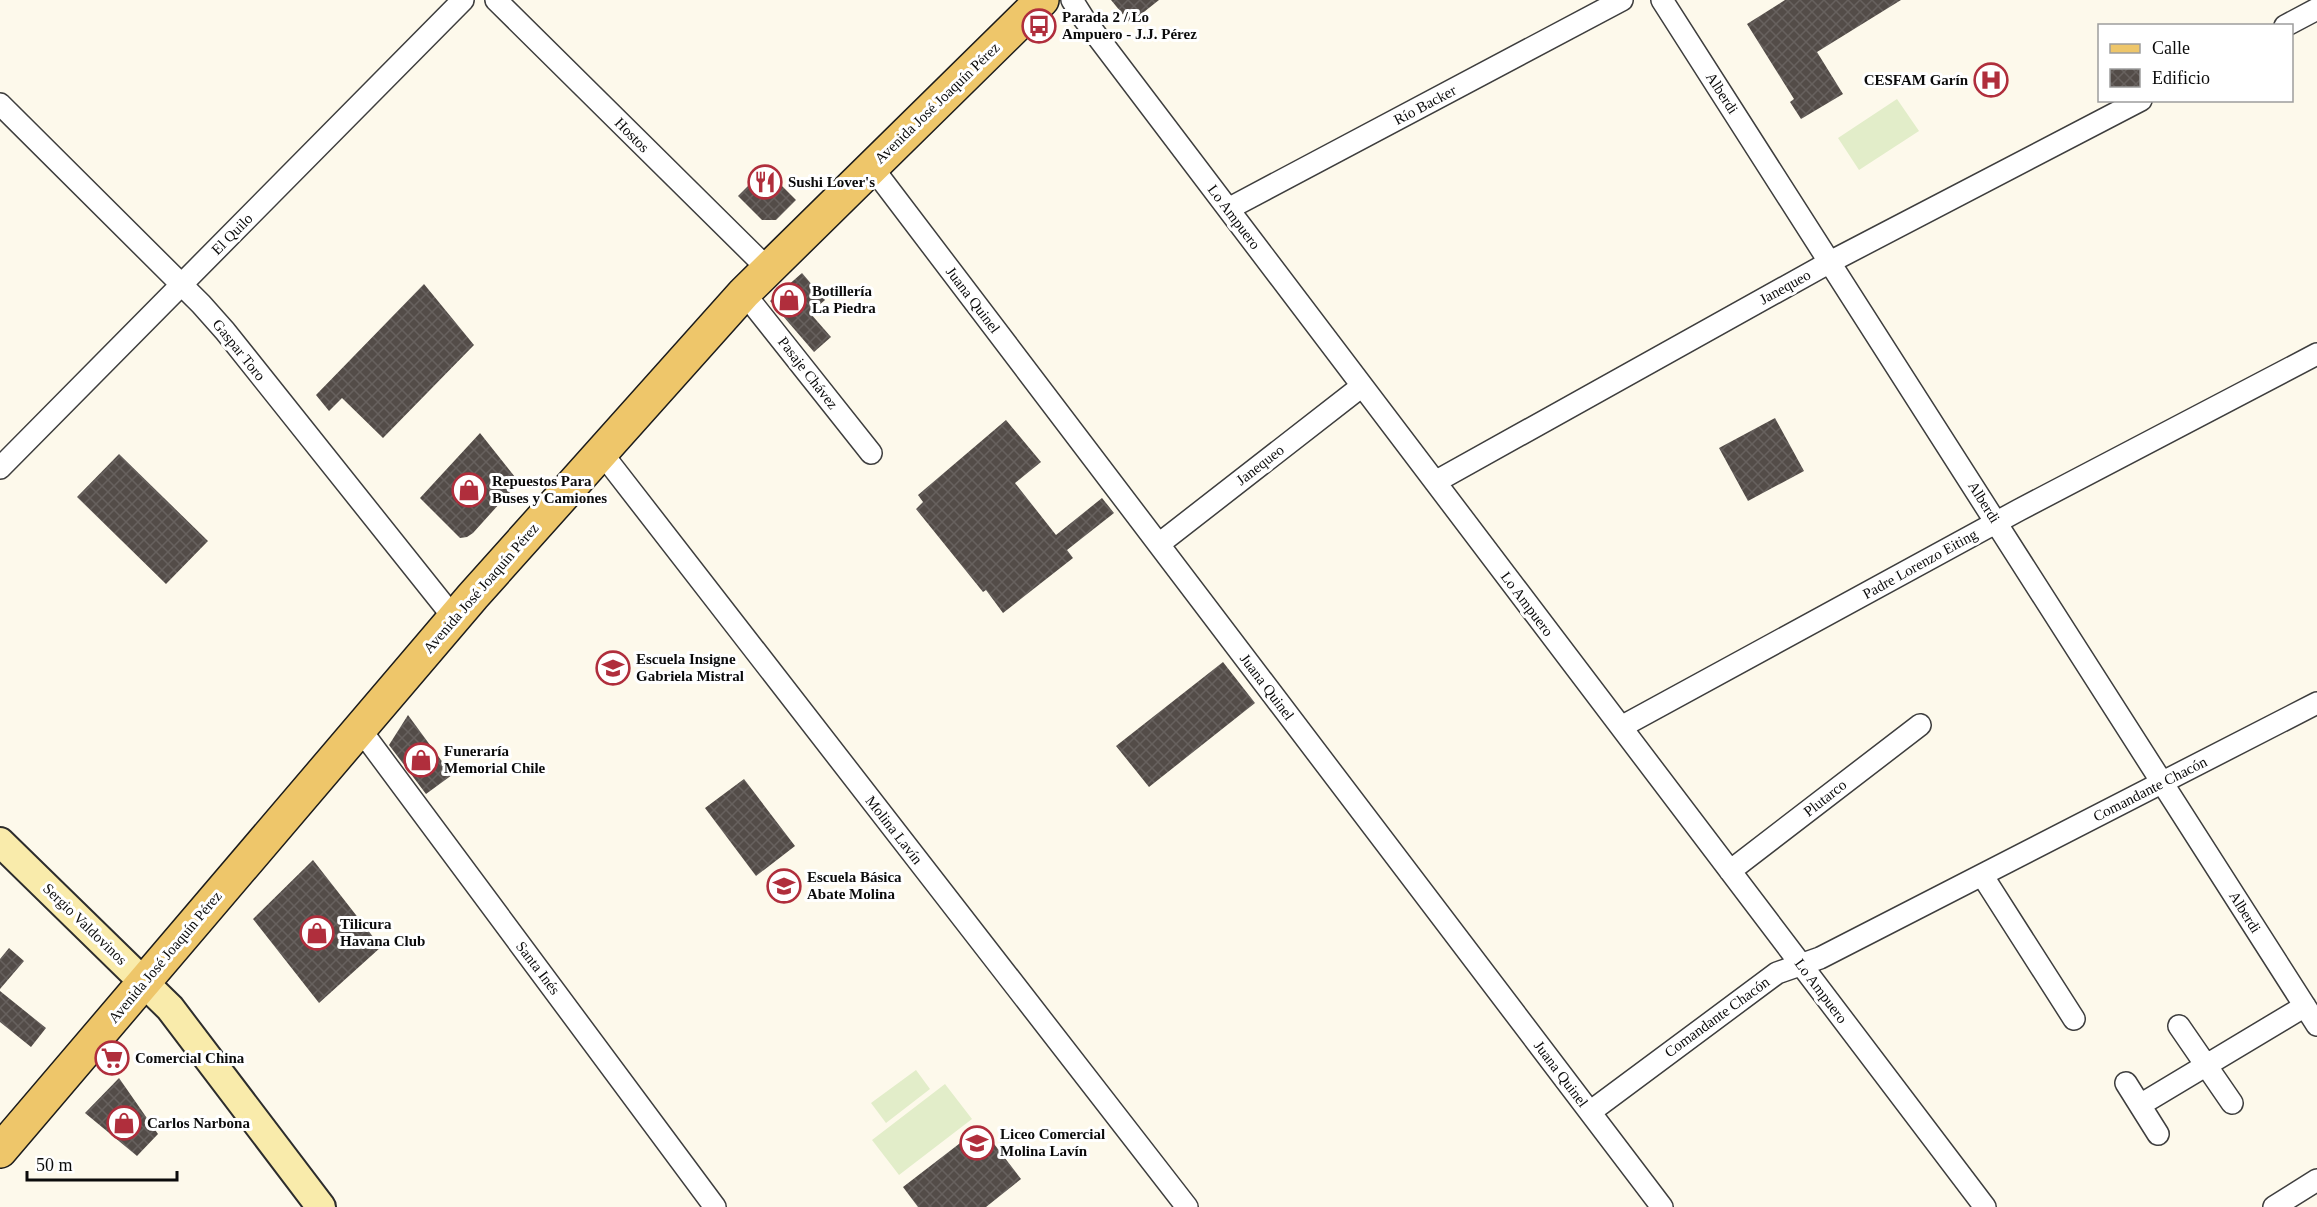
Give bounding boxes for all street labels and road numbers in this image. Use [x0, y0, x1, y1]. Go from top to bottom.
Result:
street label: Avenida José Joaquín Pérez [871, 39, 1003, 167]
street label: Alberdi [1703, 69, 1741, 117]
street label: Río Backer [1391, 82, 1459, 128]
street label: Hostos [612, 115, 653, 156]
street label: Lo Ampuero [1205, 182, 1263, 252]
street label: El Quilo [208, 210, 256, 258]
street label: Juana Quinel [943, 264, 1003, 336]
street label: Janequeo [1757, 266, 1813, 308]
street label: Gaspar Toro [209, 316, 269, 384]
street label: Pasaje Chávez [775, 334, 841, 412]
street label: Janequeo [1233, 442, 1287, 488]
street label: Alberdi [1965, 478, 2003, 526]
street label: Avenida José Joaquín Pérez [420, 520, 542, 656]
street label: Padre Lorenzo Eiting [1860, 526, 1980, 602]
street label: Lo Ampuero [1498, 569, 1556, 639]
street label: Juana Quinel [1237, 651, 1297, 723]
street label: Comandante Chacón [2091, 753, 2210, 825]
street label: Plutarco [1800, 776, 1850, 820]
street label: Molina Lavín [862, 793, 926, 868]
street label: Sergio Valdovinos [40, 880, 130, 968]
street label: Avenida José Joaquín Pérez [105, 888, 225, 1026]
street label: Alberdi [2226, 888, 2264, 936]
street label: Santa Inés [513, 938, 563, 998]
street label: Lo Ampuero [1792, 956, 1850, 1026]
street label: Comandante Chacón [1662, 973, 1773, 1060]
street label: Juana Quinel [1531, 1038, 1591, 1110]

